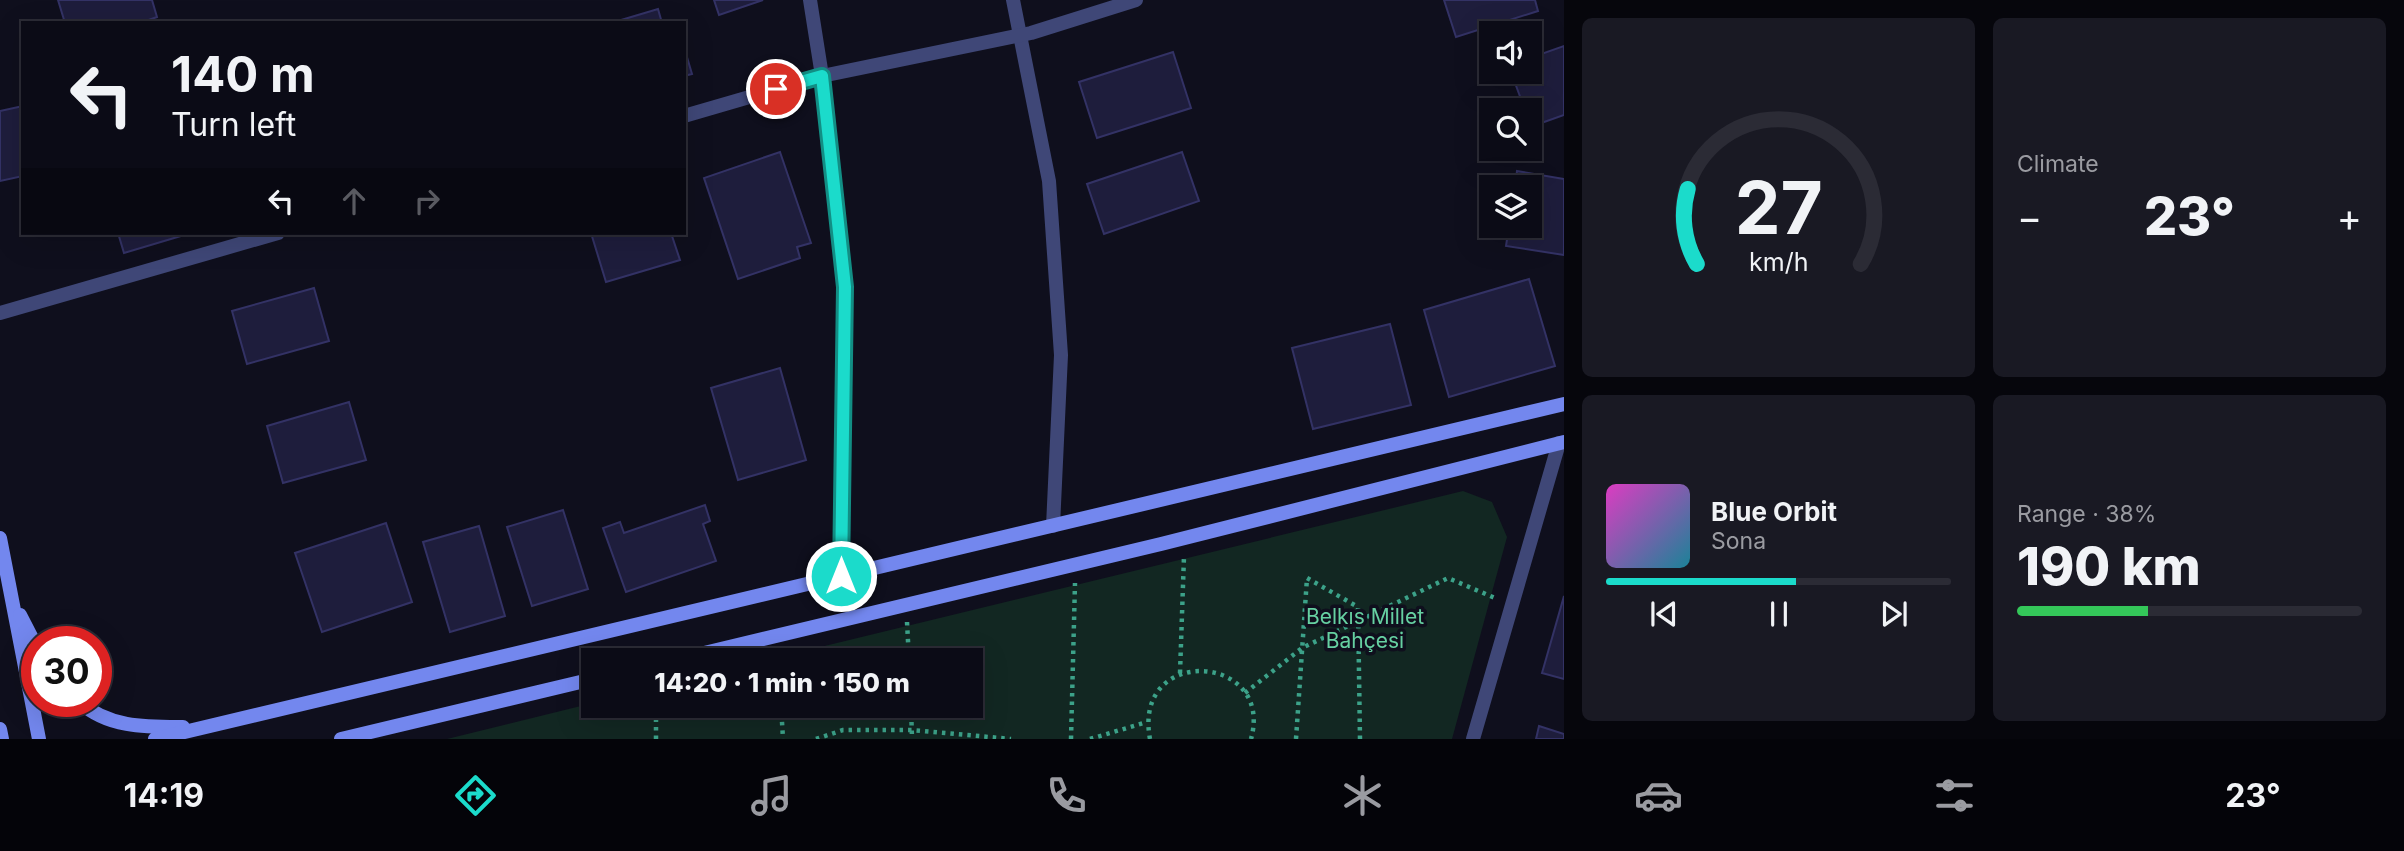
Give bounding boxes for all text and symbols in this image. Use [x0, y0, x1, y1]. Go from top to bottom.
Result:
map controls [1479, 21, 1542, 238]
button: sound [1479, 21, 1542, 84]
text: 140 m [171, 45, 315, 104]
icon: left [56, 49, 147, 140]
pin [746, 59, 806, 119]
icon: arrive [757, 70, 795, 108]
button: search [1479, 98, 1542, 161]
text: Turn left [171, 105, 296, 144]
text: Climate [2017, 150, 2099, 178]
text: 27 [1734, 163, 1823, 252]
button: layers [1479, 175, 1542, 238]
icon: left [262, 182, 300, 220]
icon: ahead [335, 182, 373, 220]
icon: right [408, 182, 446, 220]
text: 23° [2144, 185, 2235, 248]
text: − [2017, 194, 2042, 240]
text: + [2337, 194, 2362, 240]
text: km/h [1749, 246, 1808, 276]
text: Blue Orbit [1711, 496, 1837, 527]
text: Range · 38% [2017, 500, 2156, 528]
text: Sona [1711, 527, 1766, 555]
text: 190 km [2017, 535, 2201, 598]
position arrow [804, 539, 878, 613]
icon: previous [1645, 595, 1683, 633]
icon: pause [1760, 595, 1798, 633]
icon: next [1875, 595, 1913, 633]
park label: Belkıs Millet Bahçesi [1306, 604, 1424, 653]
speed limit sign: 30 [21, 626, 112, 717]
text: 14:20 · 1 min · 150 m [654, 667, 910, 698]
icon: directions [451, 771, 500, 820]
icon: music [747, 771, 796, 820]
icon: phone [1042, 771, 1091, 820]
icon: climate [1338, 771, 1387, 820]
icon: car [1634, 771, 1683, 820]
icon: filters [1930, 771, 1979, 820]
text: 14:19 [123, 776, 204, 815]
text: 23° [2225, 776, 2281, 815]

